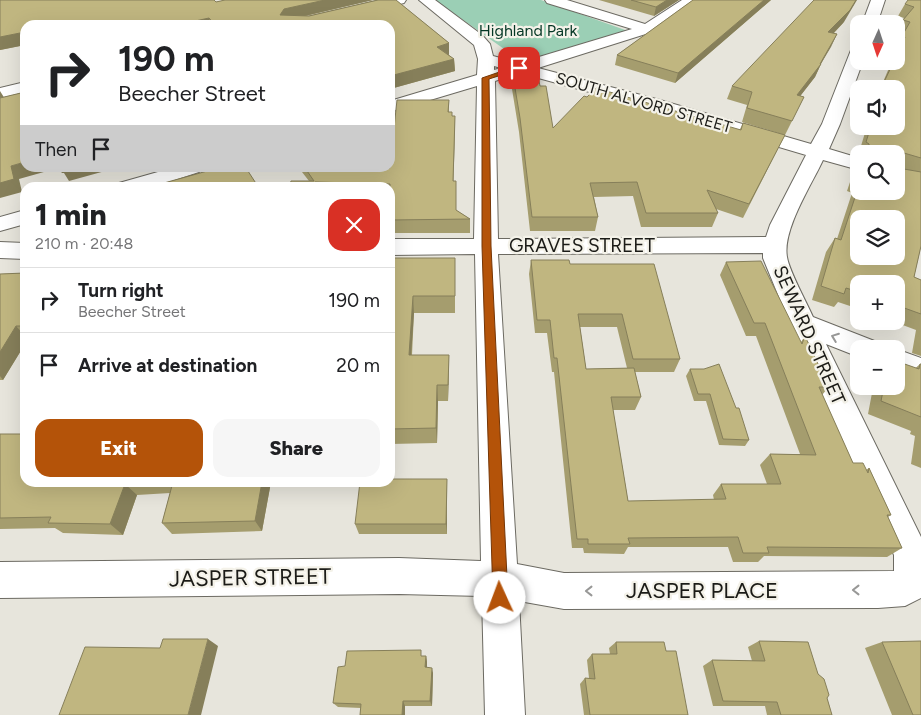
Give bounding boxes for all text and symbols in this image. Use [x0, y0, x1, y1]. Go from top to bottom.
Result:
north arrow [850, 15, 905, 70]
map controls [850, 15, 905, 395]
park label: Highland Park [479, 21, 577, 40]
text: 190 m [118, 38, 215, 80]
icon: right [35, 40, 100, 105]
pin [498, 47, 540, 89]
icon: arrive [505, 54, 533, 82]
street label: SOUTH ALVORD STREET [554, 68, 734, 137]
text: Beecher Street [118, 80, 266, 107]
button: sound [850, 80, 905, 135]
icon: arrive [87, 135, 115, 163]
text: Then [35, 138, 77, 161]
button: search [850, 145, 905, 200]
text: 1 min [35, 196, 107, 233]
button: close [328, 199, 380, 251]
button: layers [850, 210, 905, 265]
text: 210 m · 20:48 [35, 234, 133, 253]
street label: GRAVES STREET [509, 234, 656, 257]
street label: SEWARD STREET [769, 262, 851, 409]
button: + [850, 275, 905, 330]
text: Turn right [78, 279, 164, 302]
icon: right [35, 286, 63, 314]
text: 190 m [328, 289, 380, 312]
text: Beecher Street [78, 302, 186, 321]
one-way arrow [831, 332, 840, 343]
button: − [850, 340, 905, 395]
icon: arrive [35, 351, 63, 379]
text: Arrive at destination [78, 354, 257, 377]
text: 20 m [336, 354, 380, 377]
button: Exit [35, 419, 203, 477]
button: Share [213, 419, 380, 477]
street label: JASPER STREET [169, 563, 331, 592]
position arrow [473, 571, 525, 623]
street label: JASPER PLACE [626, 577, 778, 604]
one-way arrow [852, 585, 860, 595]
one-way arrow [585, 586, 592, 596]

